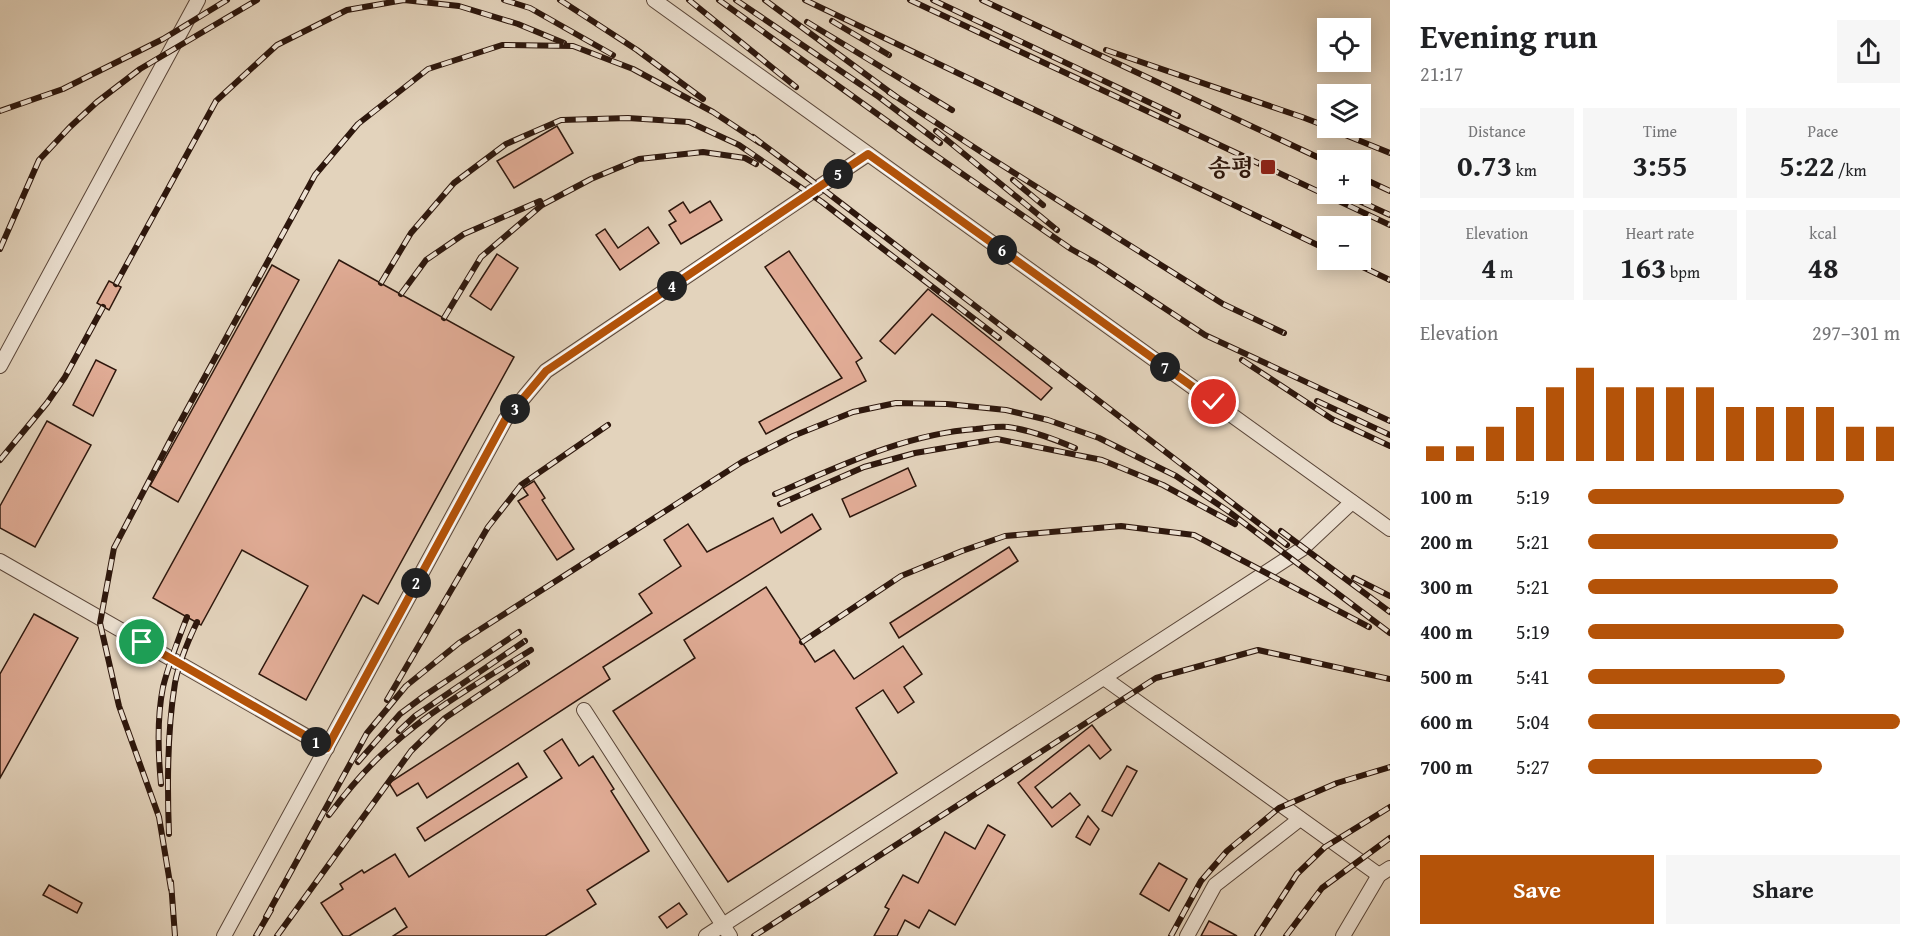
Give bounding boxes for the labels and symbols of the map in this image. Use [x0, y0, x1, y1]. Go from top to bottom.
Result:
place label: 송평 [1208, 150, 1254, 185]
marker: 송평 [1259, 158, 1277, 176]
pin: 5 [823, 159, 853, 189]
pin: 6 [987, 235, 1017, 265]
pin: 4 [657, 271, 687, 301]
pin: 7 [1150, 352, 1180, 382]
pin [1188, 376, 1239, 427]
pin: 3 [500, 394, 530, 424]
pin: 2 [401, 568, 431, 598]
pin [116, 616, 167, 667]
pin: 1 [301, 727, 331, 757]

